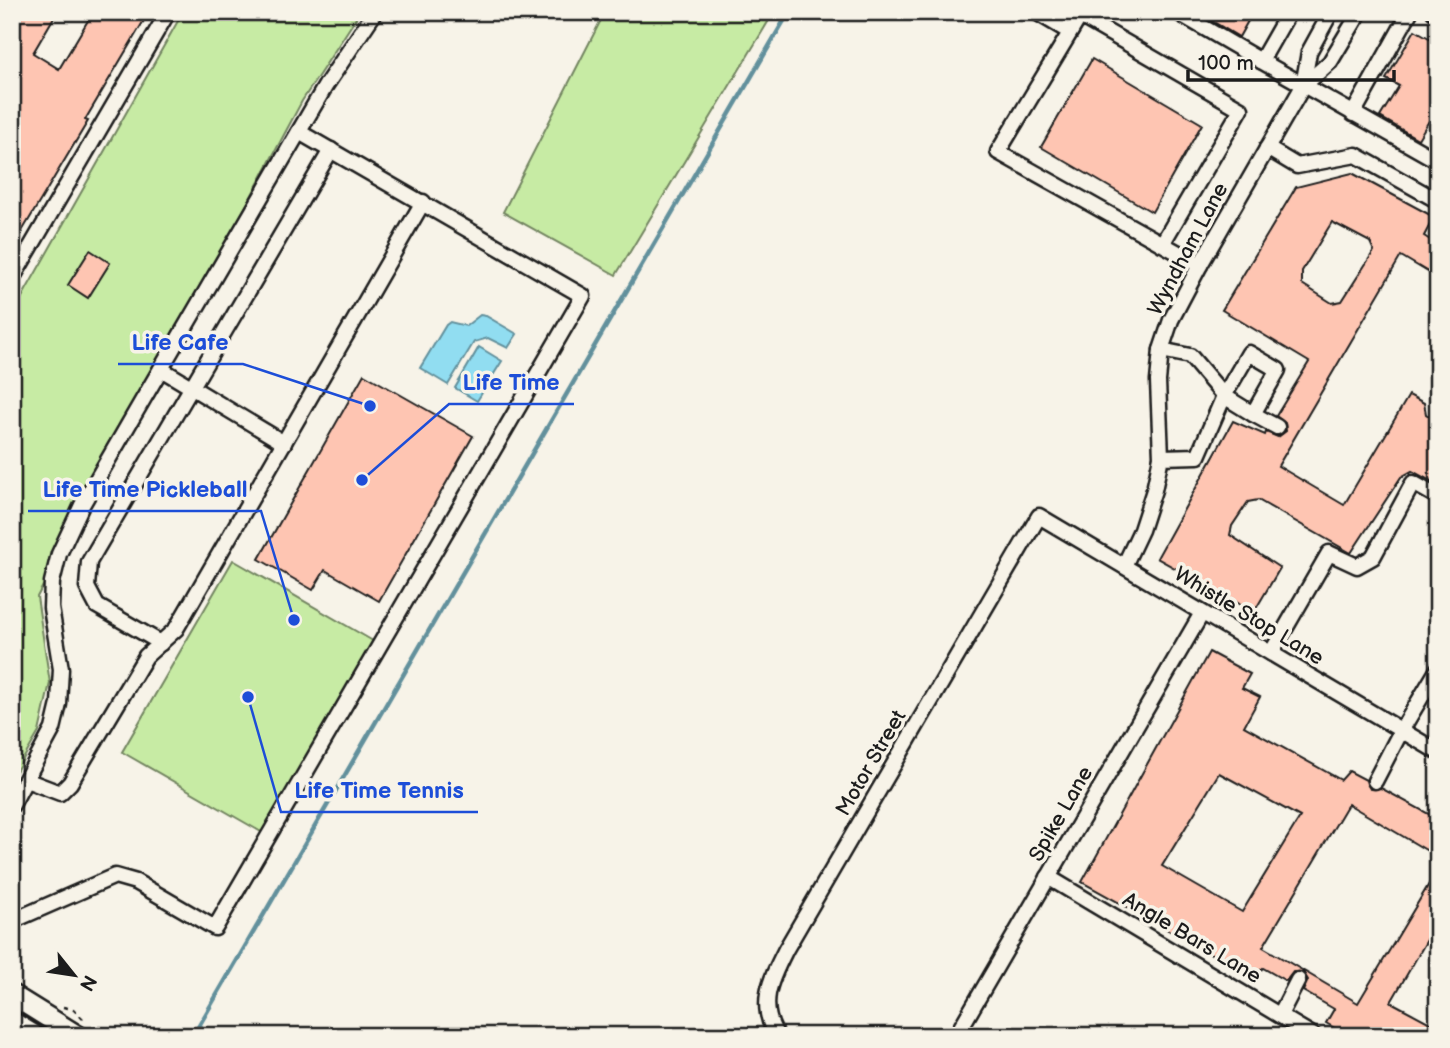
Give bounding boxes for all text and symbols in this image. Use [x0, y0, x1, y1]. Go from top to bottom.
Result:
scale bar [1188, 38, 1394, 82]
text: 100 m [1198, 51, 1254, 76]
street label: Wyndham Lane [1143, 178, 1233, 320]
callout: Life Cafe [118, 320, 243, 364]
text: Life Cafe [132, 329, 228, 357]
callout: Life Time [449, 360, 574, 404]
text: Life Time [462, 369, 560, 397]
callout: Life Time Pickleball [28, 467, 261, 511]
text: Life Time Pickleball [42, 476, 248, 504]
street label: Whistle Stop Lane [1170, 562, 1328, 670]
street label: Motor Street [831, 705, 912, 820]
street label: Spike Lane [1024, 762, 1098, 866]
callout: Life Time Tennis [281, 768, 478, 812]
text: Life Time Tennis [294, 777, 464, 805]
street label: Angle Bars Lane [1118, 887, 1266, 989]
north arrow [38, 940, 108, 1010]
text: N [74, 971, 101, 995]

